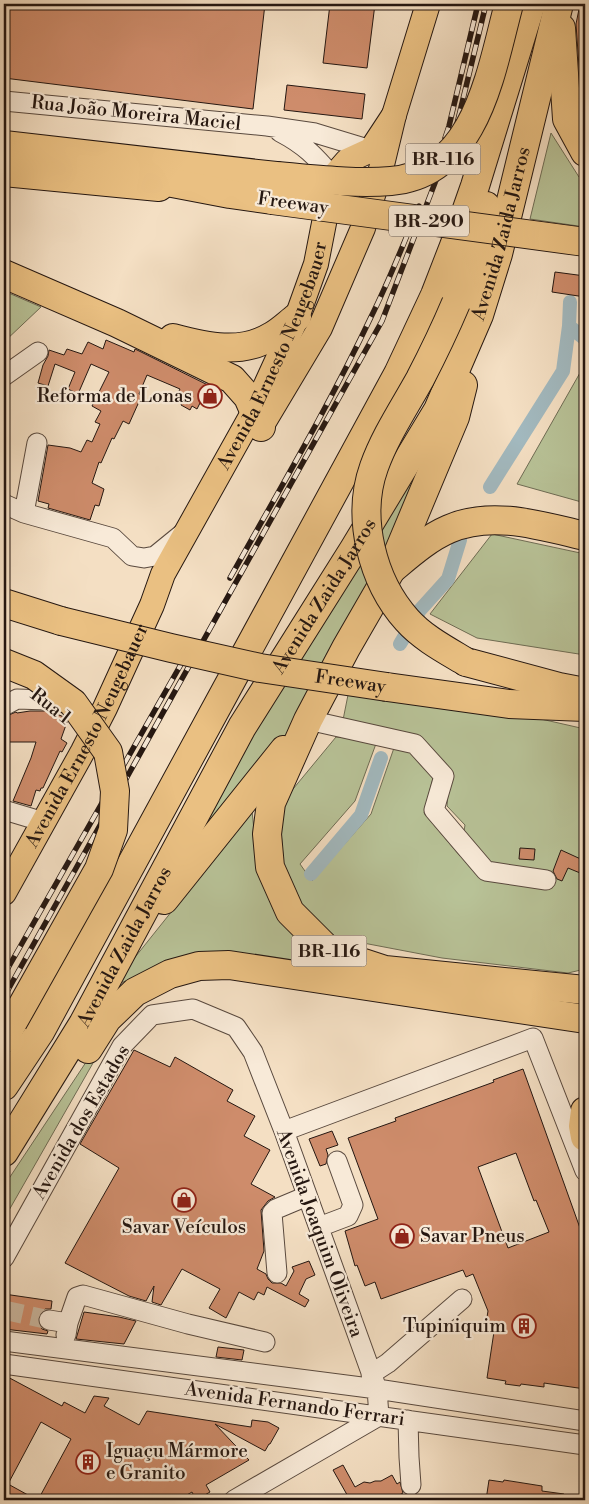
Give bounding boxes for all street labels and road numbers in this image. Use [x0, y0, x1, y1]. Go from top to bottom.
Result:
street label: Rua João Moreira Maciel [30, 90, 243, 136]
road number: BR-116 [406, 144, 480, 174]
street label: Avenida Zaida Jarros [466, 144, 536, 324]
street label: Freeway [256, 186, 331, 220]
road number: BR-290 [389, 206, 469, 237]
street label: Avenida Ernesto Neugebauer [211, 239, 332, 475]
street label: Avenida Zaida Jarros [266, 514, 382, 679]
street label: Avenida Ernesto Neugebauer [19, 620, 154, 852]
street label: Freeway [313, 664, 388, 699]
street label: Rua 1 [26, 682, 76, 730]
street label: Avenida Zaida Jarros [71, 862, 177, 1032]
road number: BR-116 [292, 936, 366, 966]
street label: Avenida dos Estados [26, 1040, 135, 1204]
street label: Avenida Joaquim Oliveira [271, 1125, 369, 1341]
street label: Avenida Fernando Ferrari [183, 1377, 406, 1431]

